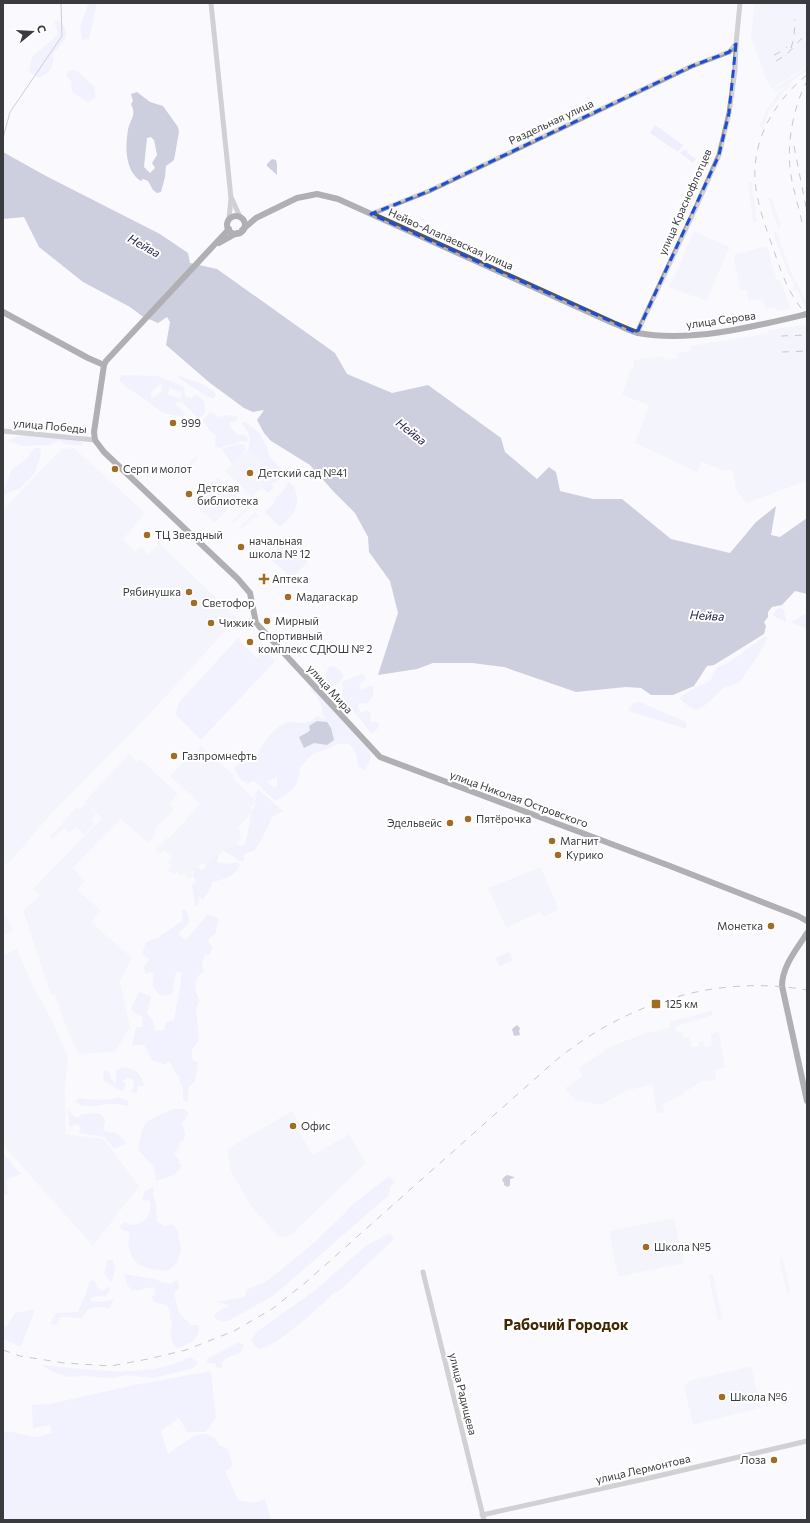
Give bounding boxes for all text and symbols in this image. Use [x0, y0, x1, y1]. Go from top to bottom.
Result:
north arrow [12, 12, 52, 52]
text: С [35, 23, 49, 35]
street label: Раздельная улица [506, 96, 595, 147]
street label: улица Краснофлотцев [655, 147, 714, 257]
street label: Нейво-Алапаевская улица [387, 205, 516, 272]
water label: Нейва [126, 231, 163, 260]
street label: улица Серова [685, 308, 757, 331]
water label: Нейва [394, 415, 430, 447]
street label: улица Победы [13, 416, 87, 435]
place label: 999 [181, 416, 201, 429]
marker: 999 [168, 418, 178, 428]
place label: Серп и молот [123, 462, 192, 475]
marker: Серп и молот [110, 464, 120, 474]
place label: Детский сад №41 [258, 466, 347, 479]
marker: Детский сад №41 [245, 468, 255, 478]
place label: Детская библиотека [197, 481, 258, 507]
marker: Детская библиотека [184, 489, 194, 499]
place label: ТЦ Звездный [155, 528, 223, 541]
marker: ТЦ Звездный [142, 530, 152, 540]
place label: начальная школа № 12 [249, 534, 310, 560]
marker: начальная школа № 12 [236, 542, 246, 552]
place label: Аптека [272, 572, 308, 585]
marker: Аптека [259, 574, 269, 584]
place label: Рябинушка [123, 585, 181, 598]
marker: Рябинушка [184, 587, 194, 597]
place label: Мадагаскар [296, 590, 358, 603]
marker: Мадагаскар [283, 592, 293, 602]
place label: Светофор [202, 596, 255, 609]
marker: Светофор [189, 598, 199, 608]
water label: Нейва [689, 607, 725, 623]
place label: Мирный [275, 614, 319, 627]
place label: Чижик [219, 616, 254, 629]
marker: Мирный [262, 616, 272, 626]
marker: Чижик [206, 618, 216, 628]
place label: Спортивный комплекс СДЮШ № 2 [258, 629, 372, 655]
marker: Спортивный комплекс СДЮШ № 2 [245, 637, 255, 647]
street label: улица Мира [305, 662, 356, 716]
place label: Газпромнефть [182, 749, 257, 762]
marker: Газпромнефть [169, 751, 179, 761]
street label: улица Николая Островского [448, 767, 590, 830]
place label: Пятёрочка [476, 812, 531, 825]
marker: Пятёрочка [463, 814, 473, 824]
place label: Эдельвейс [387, 816, 442, 829]
marker: Эдельвейс [445, 818, 455, 828]
place label: Магнит [560, 834, 599, 847]
marker: Магнит [547, 836, 557, 846]
place label: Курико [566, 848, 604, 861]
marker: Курико [553, 850, 563, 860]
place label: Монетка [717, 919, 763, 932]
marker: Монетка [766, 921, 776, 931]
place label: 125 км [665, 997, 698, 1010]
marker: 125 км [650, 998, 662, 1010]
place label: Офис [301, 1119, 330, 1132]
marker: Офис [288, 1121, 298, 1131]
place label: Школа №5 [654, 1240, 711, 1253]
marker: Школа №5 [641, 1242, 651, 1252]
district label: Рабочий Городок [503, 1315, 629, 1333]
street label: улица Радищева [447, 1351, 480, 1436]
place label: Школа №6 [730, 1390, 788, 1403]
marker: Школа №6 [717, 1392, 727, 1402]
street label: улица Лермонтова [594, 1451, 691, 1486]
place label: Лоза [740, 1453, 766, 1466]
marker: Лоза [769, 1455, 779, 1465]

